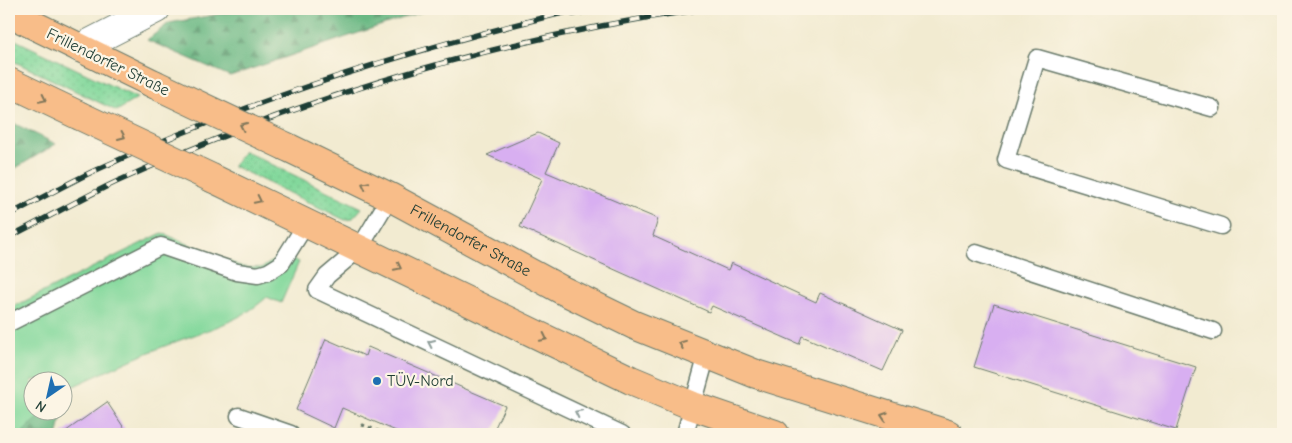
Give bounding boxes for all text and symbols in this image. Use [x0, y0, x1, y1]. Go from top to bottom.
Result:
street label: Frillendorfer Straße [44, 24, 172, 100]
one-way arrow [38, 93, 47, 103]
one-way arrow [239, 122, 248, 133]
one-way arrow [117, 130, 126, 140]
one-way arrow [361, 181, 370, 191]
one-way arrow [252, 194, 261, 204]
street label: Frillendorfer Straße [407, 201, 534, 280]
one-way arrow [392, 261, 401, 271]
one-way arrow [539, 332, 548, 342]
one-way arrow [427, 339, 436, 349]
one-way arrow [678, 339, 686, 349]
north arrow [22, 370, 72, 420]
place label: TÜV-Nord [387, 372, 454, 390]
marker: TÜV-Nord [371, 375, 383, 387]
text: N [32, 397, 50, 416]
one-way arrow [574, 409, 583, 419]
one-way arrow [880, 411, 889, 421]

